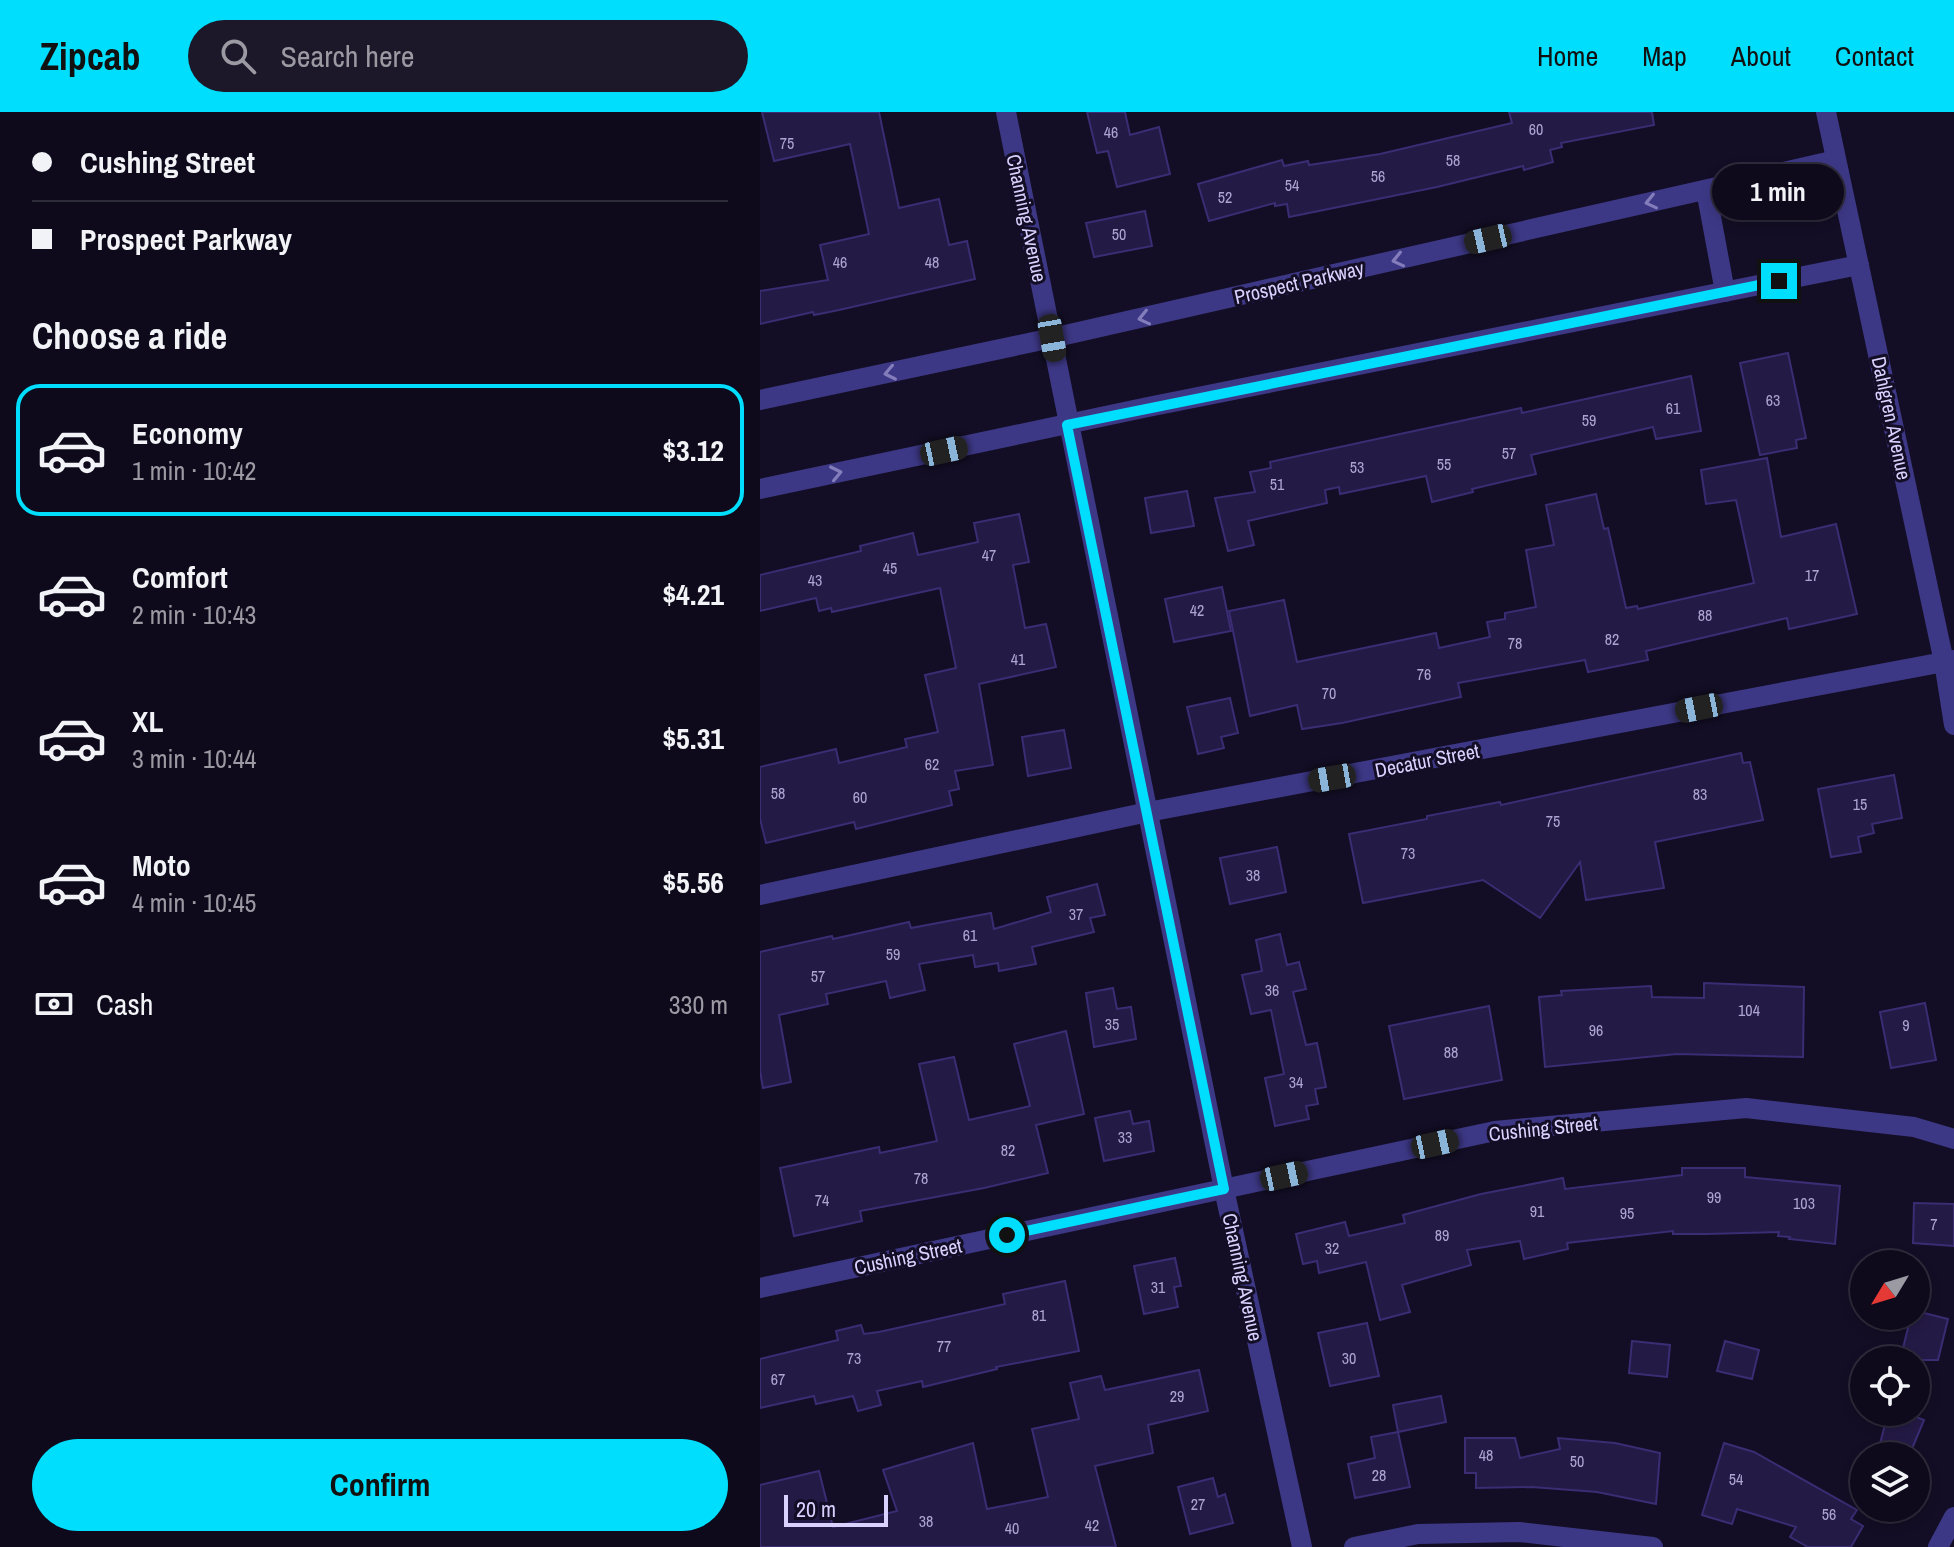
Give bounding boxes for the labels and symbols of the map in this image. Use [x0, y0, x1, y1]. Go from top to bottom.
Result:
house number: 60 [1529, 118, 1543, 140]
house number: 46 [1104, 121, 1118, 143]
house number: 75 [780, 132, 794, 154]
house number: 58 [1446, 149, 1460, 171]
street label: Channing Avenue [1000, 152, 1054, 284]
house number: 56 [1371, 165, 1385, 187]
callout: 1 min [1713, 165, 1845, 221]
house number: 54 [1285, 174, 1299, 196]
house number: 52 [1218, 186, 1232, 208]
one-way arrow [1645, 193, 1659, 210]
car [1462, 222, 1514, 256]
house number: 50 [1112, 223, 1126, 245]
house number: 46 [833, 251, 847, 273]
house number: 48 [925, 251, 939, 273]
one-way arrow [1391, 251, 1405, 268]
street label: Prospect Parkway [1232, 254, 1367, 310]
route end [1761, 263, 1797, 299]
one-way arrow [1138, 308, 1151, 325]
car [1036, 312, 1068, 364]
street label: Dahlgren Avenue [1866, 354, 1918, 482]
one-way arrow [883, 363, 897, 380]
house number: 63 [1766, 389, 1780, 411]
house number: 61 [1666, 397, 1681, 419]
house number: 59 [1582, 409, 1596, 431]
car [918, 434, 970, 468]
house number: 57 [1502, 442, 1516, 464]
house number: 55 [1437, 453, 1451, 475]
house number: 53 [1350, 456, 1364, 478]
one-way arrow [829, 465, 843, 482]
house number: 51 [1270, 473, 1285, 495]
house number: 47 [982, 544, 996, 566]
house number: 45 [883, 557, 897, 579]
house number: 17 [1805, 564, 1819, 586]
house number: 43 [808, 569, 822, 591]
house number: 42 [1190, 599, 1204, 621]
house number: 88 [1698, 604, 1712, 626]
house number: 82 [1605, 628, 1619, 650]
house number: 78 [1508, 632, 1522, 654]
house number: 41 [1011, 648, 1026, 670]
house number: 76 [1417, 663, 1431, 685]
house number: 70 [1322, 682, 1336, 704]
car [1673, 692, 1725, 724]
street label: Decatur Street [1373, 737, 1482, 783]
house number: 62 [925, 753, 939, 775]
car [1306, 762, 1358, 794]
house number: 58 [771, 782, 785, 804]
house number: 83 [1693, 783, 1707, 805]
house number: 60 [853, 786, 867, 808]
house number: 15 [1853, 793, 1867, 815]
house number: 75 [1546, 810, 1560, 832]
house number: 73 [1401, 842, 1415, 864]
house number: 38 [1246, 864, 1260, 886]
house number: 37 [1069, 903, 1083, 925]
house number: 61 [963, 924, 978, 946]
house number: 59 [886, 943, 900, 965]
house number: 57 [811, 965, 825, 987]
house number: 36 [1265, 979, 1279, 1001]
house number: 104 [1738, 999, 1760, 1021]
house number: 35 [1105, 1013, 1119, 1035]
house number: 9 [1902, 1014, 1910, 1036]
house number: 96 [1589, 1019, 1603, 1041]
house number: 88 [1444, 1041, 1458, 1063]
house number: 34 [1289, 1071, 1303, 1093]
street label: Cushing Street [1487, 1109, 1599, 1147]
house number: 33 [1118, 1126, 1132, 1148]
car [1409, 1127, 1461, 1161]
house number: 82 [1001, 1139, 1015, 1161]
car [1258, 1159, 1310, 1193]
house number: 78 [914, 1167, 928, 1189]
house number: 99 [1707, 1186, 1721, 1208]
house number: 74 [815, 1189, 829, 1211]
house number: 103 [1793, 1192, 1815, 1214]
house number: 91 [1530, 1200, 1545, 1222]
house number: 95 [1620, 1202, 1634, 1224]
street label: Channing Avenue [1216, 1211, 1270, 1343]
house number: 7 [1930, 1213, 1938, 1235]
route start [989, 1217, 1025, 1253]
house number: 89 [1435, 1224, 1449, 1246]
street label: Cushing Street [852, 1231, 965, 1281]
house number: 32 [1325, 1237, 1339, 1259]
north arrow [1850, 1250, 1930, 1330]
house number: 31 [1151, 1276, 1166, 1298]
house number: 81 [1032, 1304, 1047, 1326]
house number: 77 [937, 1335, 951, 1357]
house number: 73 [847, 1347, 861, 1369]
house number: 30 [1342, 1347, 1356, 1369]
house number: 67 [771, 1368, 785, 1390]
house number: 29 [1170, 1385, 1184, 1407]
house number: 48 [1479, 1444, 1493, 1466]
house number: 50 [1570, 1450, 1584, 1472]
house number: 28 [1372, 1464, 1386, 1486]
house number: 54 [1729, 1468, 1743, 1490]
scale bar [784, 1491, 888, 1527]
house number: 27 [1191, 1493, 1205, 1515]
house number: 56 [1822, 1503, 1836, 1525]
house number: 38 [919, 1510, 933, 1532]
house number: 42 [1085, 1514, 1099, 1536]
house number: 40 [1005, 1517, 1019, 1539]

